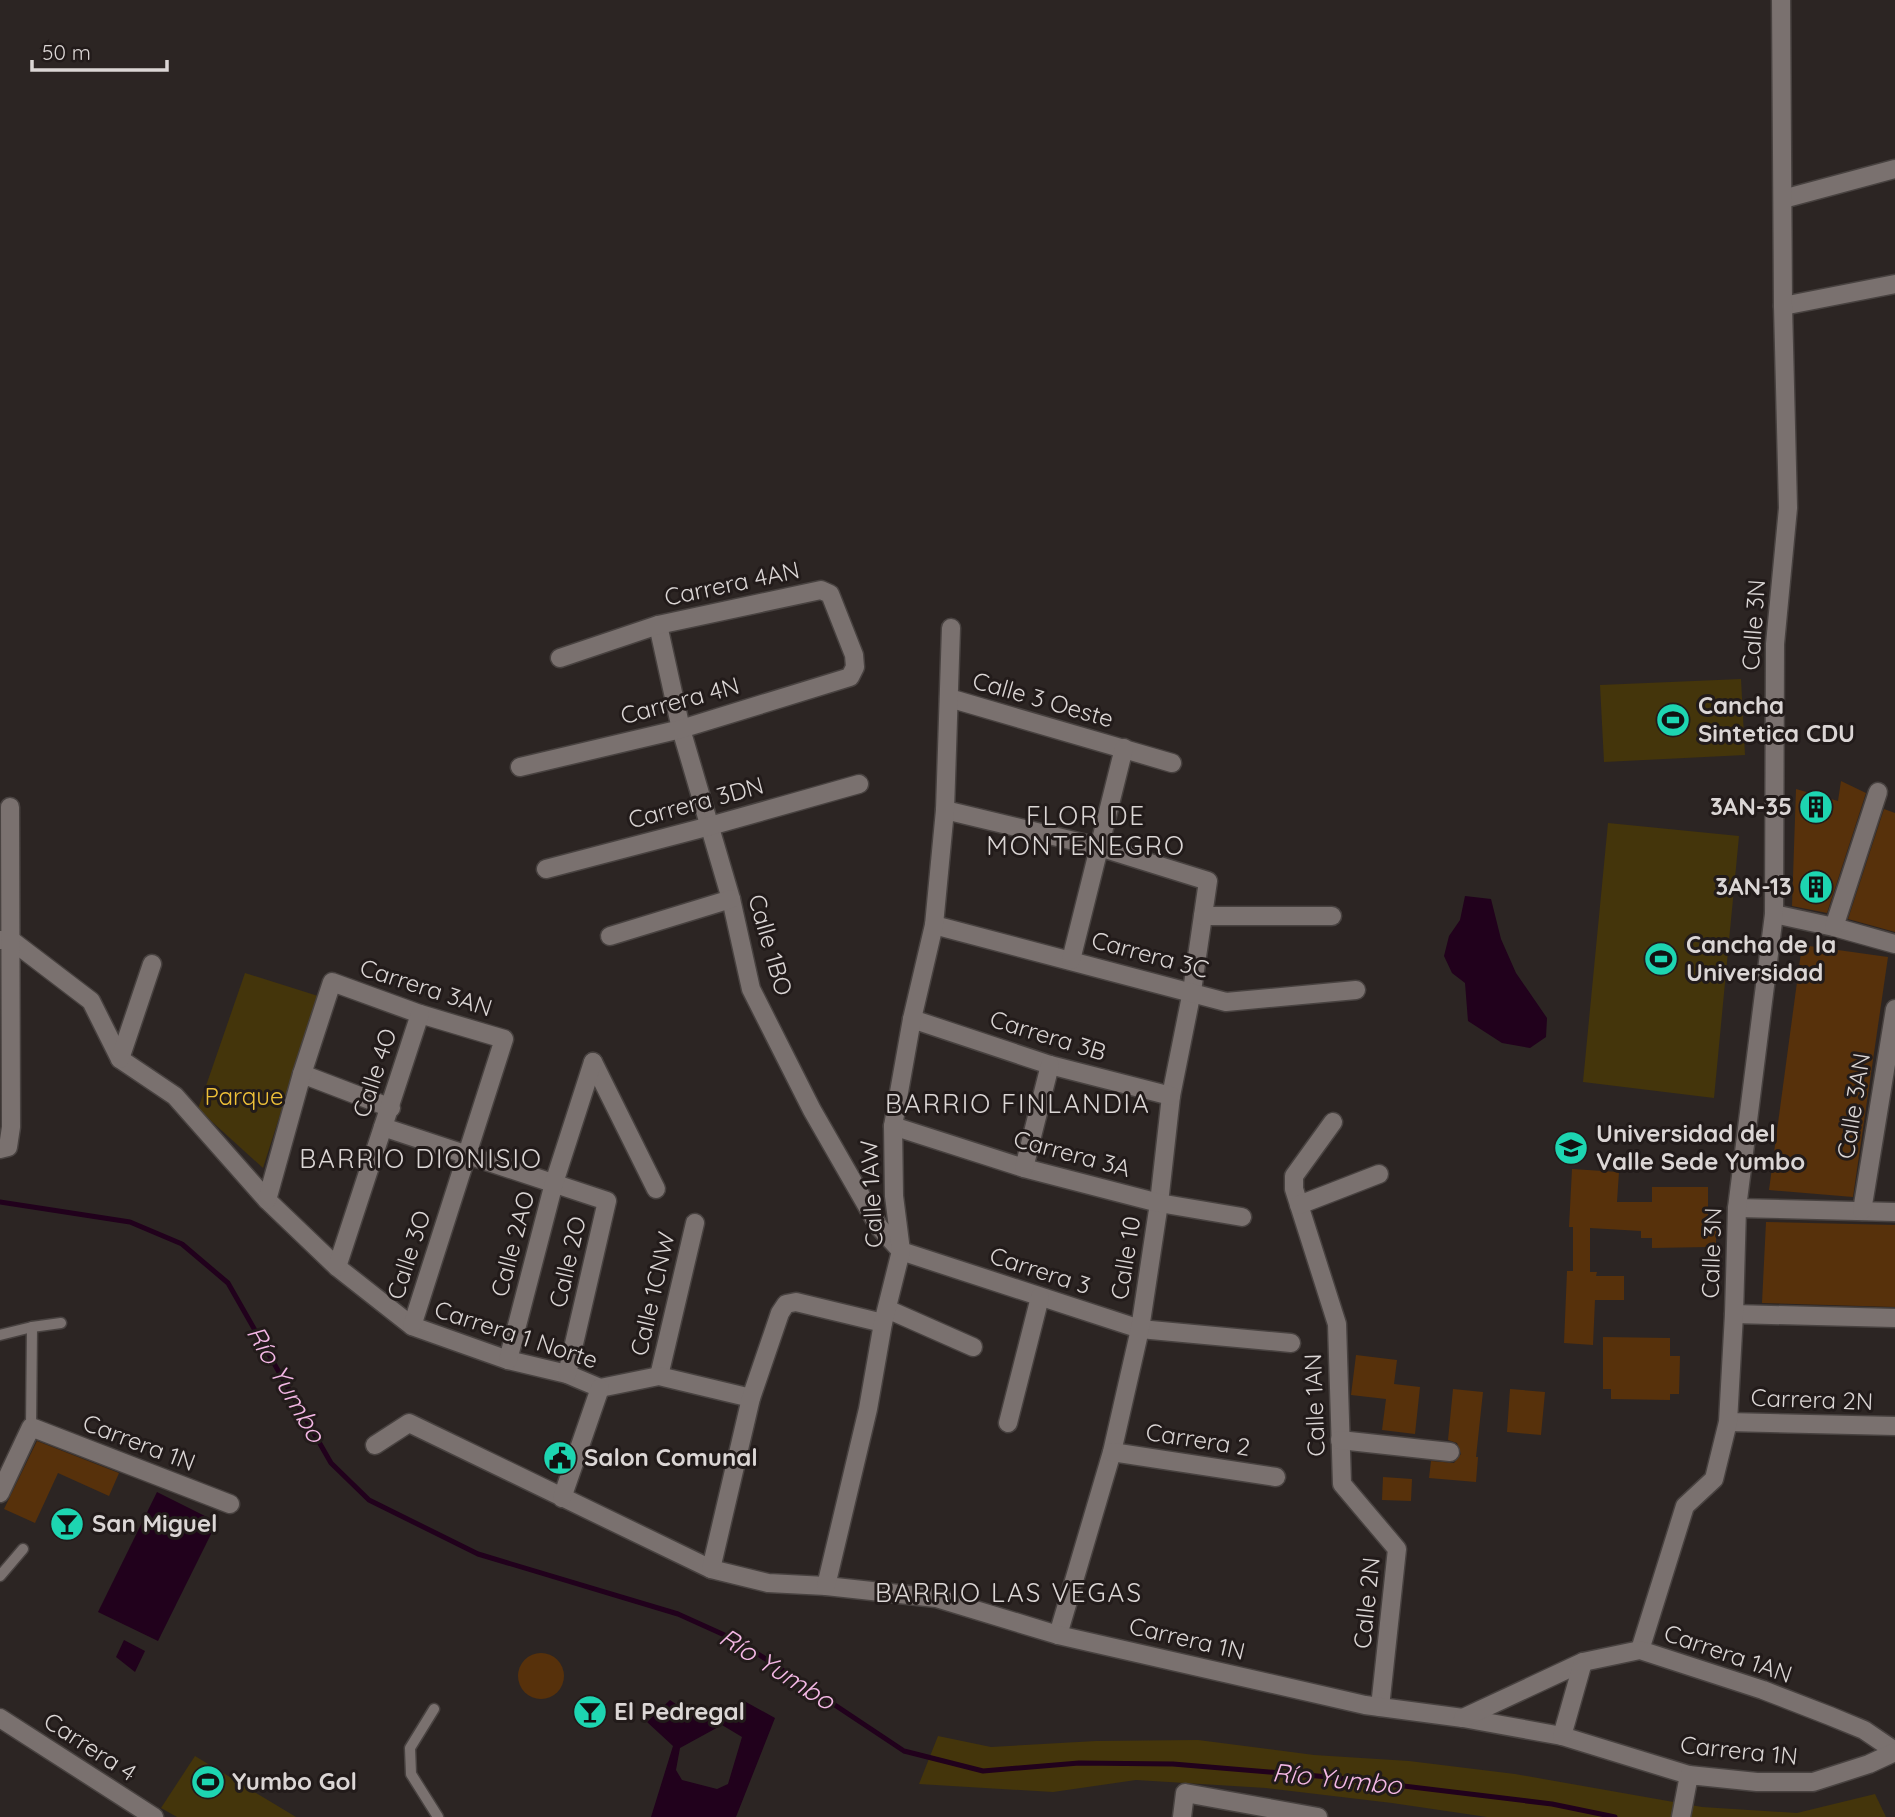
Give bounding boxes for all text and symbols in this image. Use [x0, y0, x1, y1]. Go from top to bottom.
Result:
scale bar [32, 28, 166, 72]
text: 50 m [42, 39, 91, 65]
street label: Carrera 4AN [661, 554, 802, 612]
street label: Calle 3N [1735, 578, 1771, 671]
street label: Calle 3 Oeste [969, 665, 1117, 733]
street label: Carrera 4N [617, 670, 742, 730]
place label: Cancha Sintetica CDU [1698, 690, 1855, 748]
sports icon: Cancha Sintetica CDU [1654, 701, 1692, 739]
street label: Carrera 3DN [625, 770, 767, 835]
building icon: 3AN-35 [1797, 788, 1835, 826]
place label: 3AN-35 [1710, 791, 1792, 821]
district label: FLOR DE MONTENEGRO [986, 799, 1186, 862]
building icon: 3AN-13 [1797, 868, 1835, 906]
place label: 3AN-13 [1715, 871, 1792, 901]
street label: Calle 1BO [742, 891, 800, 999]
street label: Carrera 3C [1088, 924, 1212, 984]
place label: Cancha de la Universidad [1686, 929, 1836, 987]
sports icon: Cancha de la Universidad [1642, 940, 1680, 978]
street label: Carrera 3AN [356, 952, 496, 1023]
street label: Carrera 3B [987, 1003, 1110, 1067]
street label: Calle 4O [346, 1024, 403, 1121]
street label: Calle 3AN [1830, 1051, 1876, 1161]
park label: Parque [204, 1081, 284, 1111]
district label: BARRIO FINLANDIA [885, 1087, 1151, 1120]
place label: Universidad del Valle Sede Yumbo [1596, 1118, 1805, 1176]
street label: Carrera 3A [1010, 1123, 1134, 1183]
school or university icon: Universidad del Valle Sede Yumbo [1552, 1129, 1590, 1167]
street label: Calle 1AW [853, 1139, 889, 1249]
district label: BARRIO DIONISIO [299, 1142, 543, 1175]
street label: Calle 2AO [484, 1188, 541, 1300]
street label: Calle 3O [380, 1206, 437, 1303]
street label: Calle 3N [1694, 1207, 1728, 1299]
street label: Calle 2O [542, 1213, 592, 1310]
street label: Calle 10 [1104, 1214, 1146, 1302]
street label: Calle 1CNW [623, 1229, 681, 1359]
street label: Carrera 3 [986, 1240, 1095, 1300]
street label: Carrera 1 Norte [431, 1294, 602, 1375]
water label: Río Yumbo [240, 1319, 334, 1449]
street label: Calle 1AN [1297, 1353, 1331, 1457]
street label: Carrera 2N [1750, 1382, 1874, 1416]
street label: Carrera 1N [79, 1407, 200, 1477]
street label: Carrera 2 [1144, 1416, 1252, 1462]
public building icon: Salon Comunal [541, 1439, 579, 1477]
place label: Salon Comunal [584, 1442, 758, 1472]
bar icon: San Miguel [48, 1505, 86, 1543]
place label: San Miguel [92, 1508, 218, 1538]
street label: Calle 2N [1346, 1556, 1386, 1650]
district label: BARRIO LAS VEGAS [875, 1576, 1143, 1609]
street label: Carrera 1N [1126, 1610, 1248, 1666]
street label: Carrera 1AN [1660, 1617, 1796, 1689]
water label: Río Yumbo [713, 1620, 842, 1718]
bar icon: El Pedregal [571, 1693, 609, 1731]
place label: El Pedregal [614, 1696, 745, 1726]
street label: Carrera 4 [39, 1705, 143, 1787]
street label: Carrera 1N [1679, 1729, 1799, 1771]
water label: Río Yumbo [1271, 1755, 1405, 1802]
sports icon: Yumbo Gol [189, 1763, 227, 1801]
place label: Yumbo Gol [232, 1766, 357, 1796]

